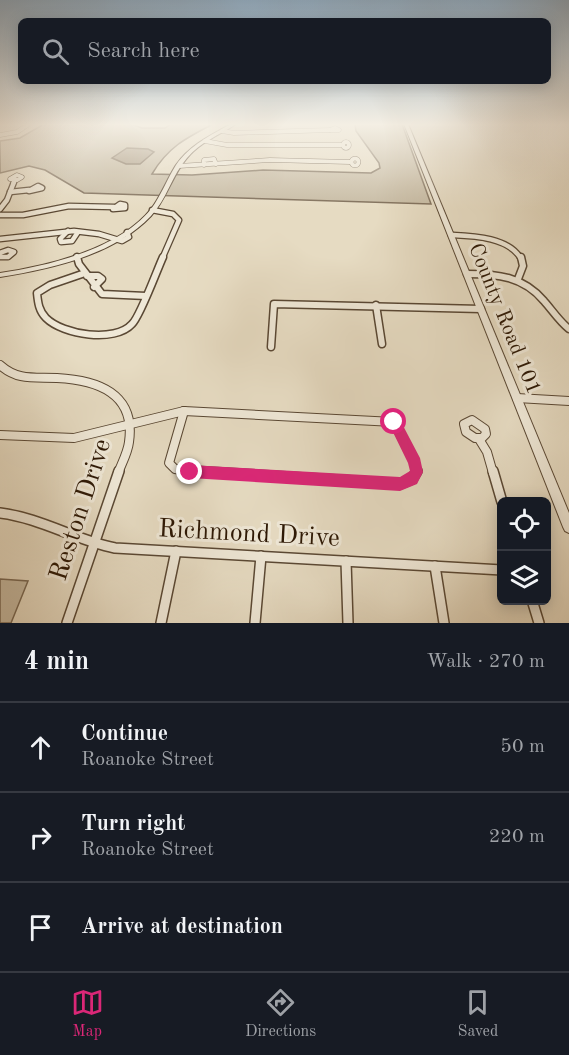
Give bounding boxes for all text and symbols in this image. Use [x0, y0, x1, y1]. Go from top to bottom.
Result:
search box [18, 18, 551, 84]
icon: search [39, 35, 72, 68]
text: Search here [87, 40, 200, 62]
street label: County Road 101 [464, 241, 544, 397]
route start [380, 408, 406, 434]
street label: Reston Drive [46, 436, 116, 584]
route end [176, 458, 202, 484]
map controls [497, 497, 551, 605]
button: locate [497, 497, 551, 551]
street label: Richmond Drive [157, 516, 341, 552]
button: layers [497, 551, 551, 605]
text: 4 min [24, 649, 89, 675]
text: Walk · 270 m [426, 652, 545, 672]
text: Continue [81, 723, 168, 745]
icon: ahead [24, 731, 57, 764]
text: 50 m [500, 737, 545, 757]
text: Roanoke Street [81, 750, 214, 770]
text: Turn right [81, 813, 185, 835]
icon: right [24, 821, 57, 854]
text: 220 m [489, 827, 545, 847]
text: Roanoke Street [81, 840, 214, 860]
icon: arrive [24, 911, 57, 944]
text: Arrive at destination [81, 916, 283, 938]
tab: Map [71, 986, 104, 1042]
tab: Directions [245, 986, 316, 1042]
tab: Saved [458, 986, 498, 1042]

